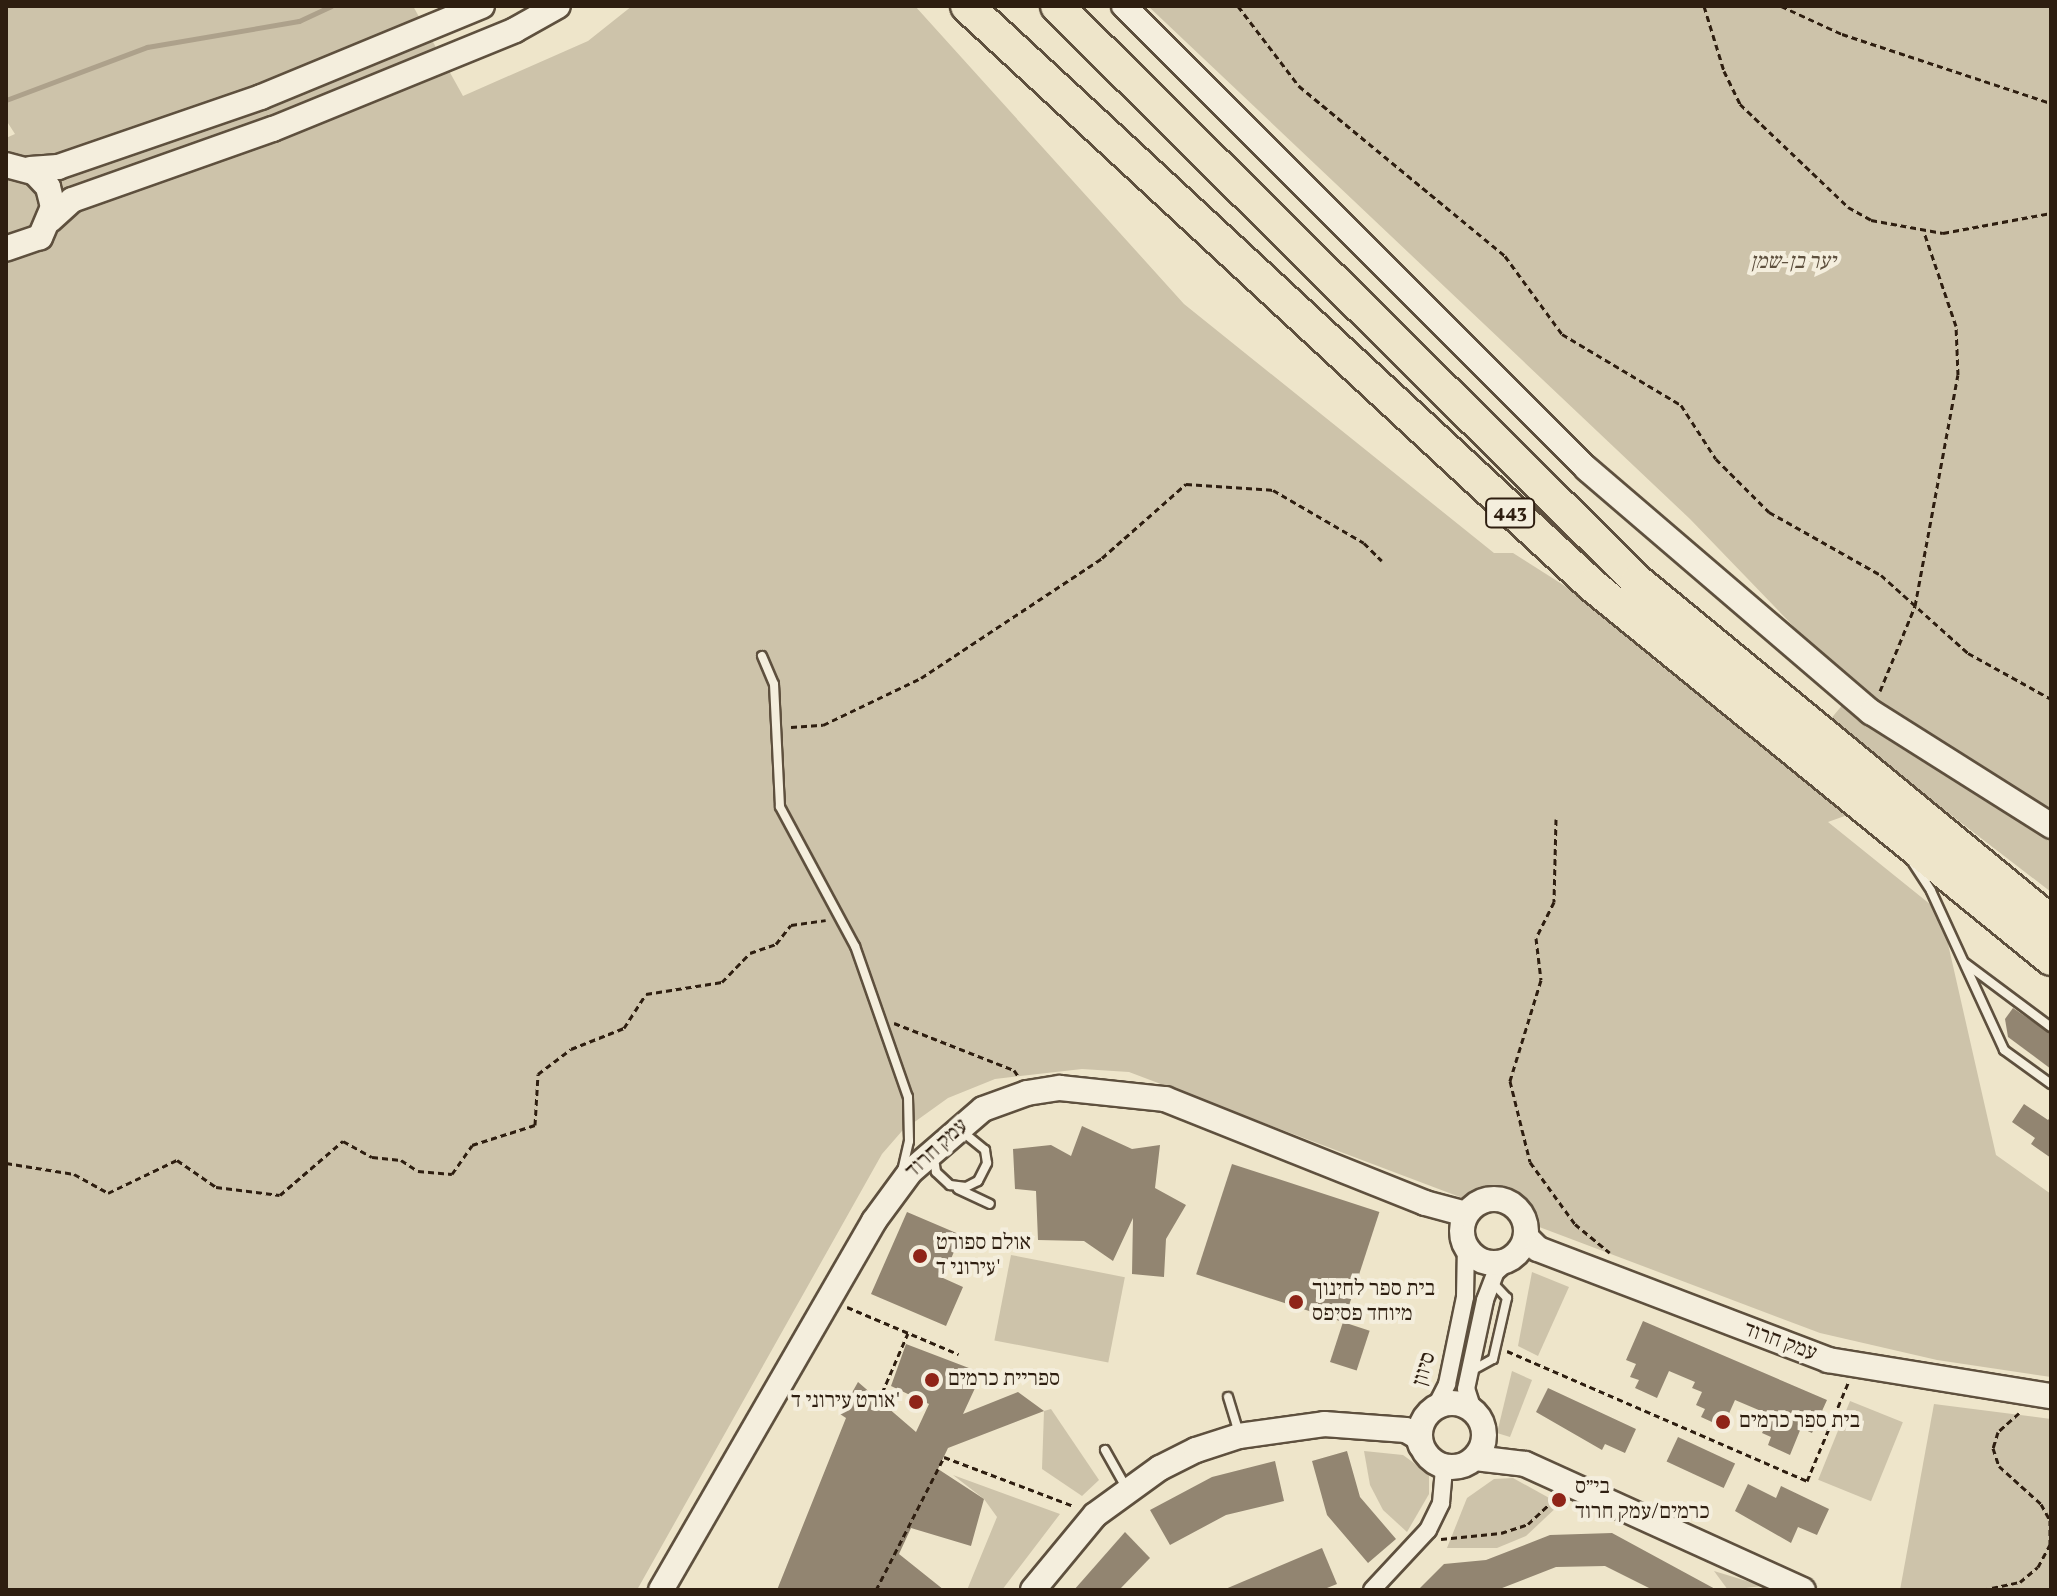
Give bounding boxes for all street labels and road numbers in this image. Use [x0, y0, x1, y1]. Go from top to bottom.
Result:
road number: 443 [1484, 497, 1536, 529]
street label: עמק חרוד [900, 1113, 974, 1185]
street label: עמק חרוד [1740, 1317, 1820, 1367]
street label: סיוון [1407, 1349, 1443, 1389]

